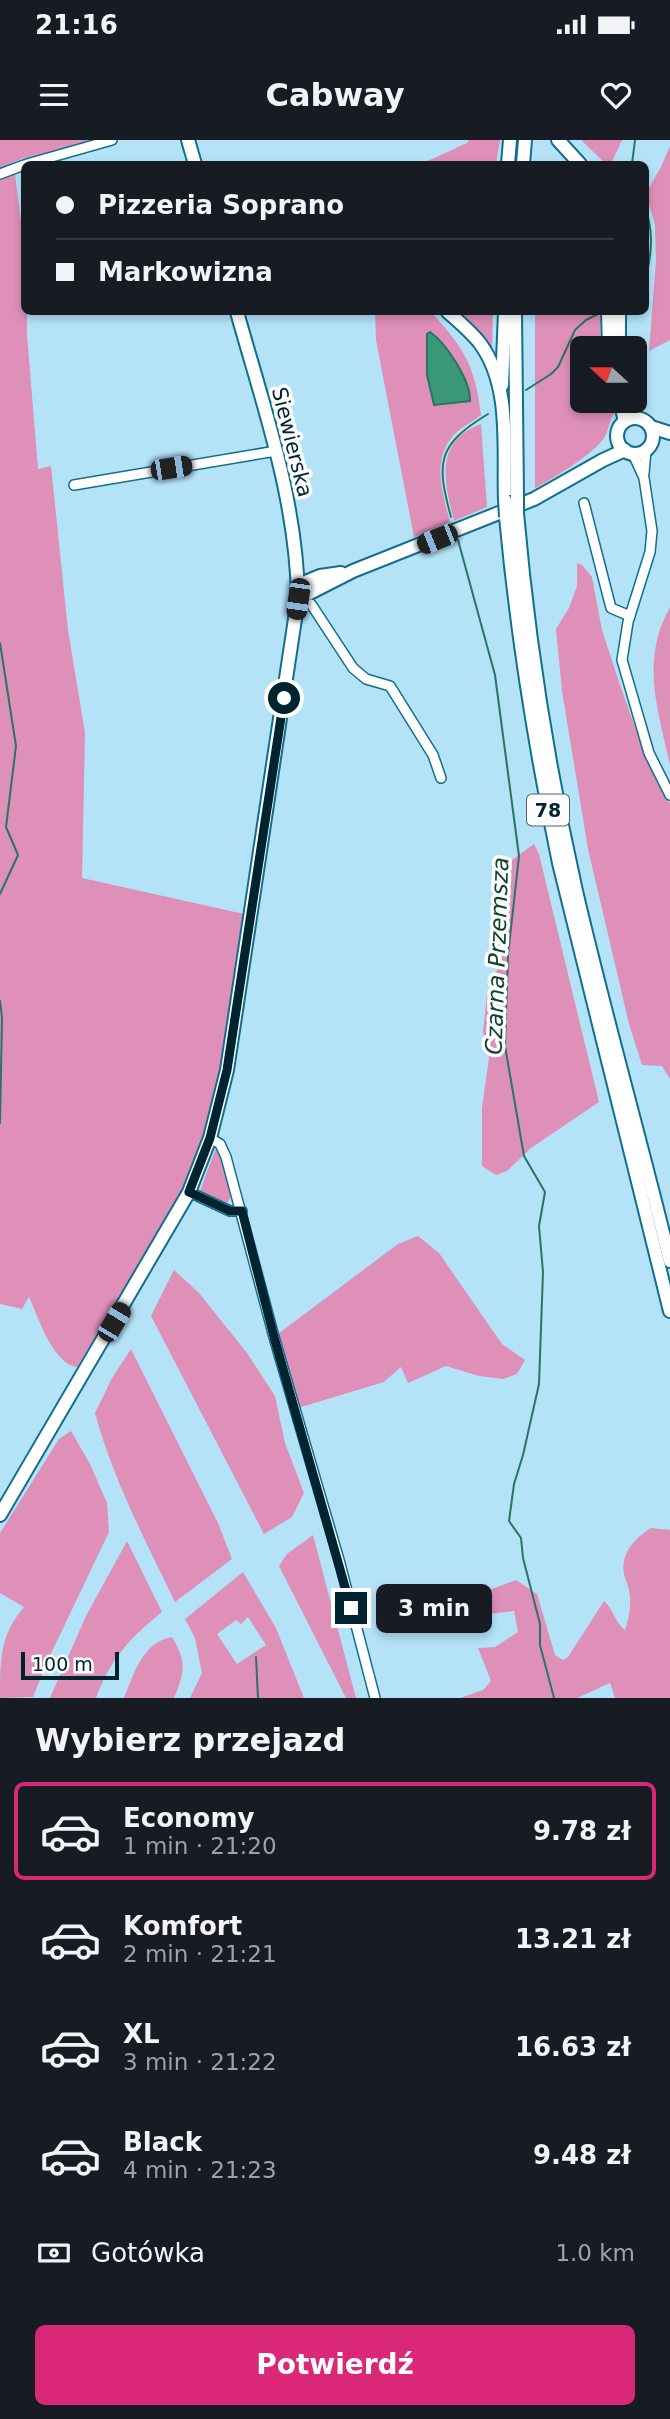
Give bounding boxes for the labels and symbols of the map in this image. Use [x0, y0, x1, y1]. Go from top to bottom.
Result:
north arrow [570, 336, 648, 413]
street label: Siewierska [267, 385, 317, 499]
car [149, 454, 194, 482]
car [414, 521, 461, 557]
car [285, 577, 312, 621]
route start [268, 682, 300, 714]
road number: 78 [527, 794, 569, 825]
water label: Czarna Przemsza [481, 857, 513, 1055]
car [95, 1299, 134, 1345]
callout: 3 min [376, 1584, 491, 1632]
route end [335, 1592, 367, 1624]
scale bar [21, 1649, 119, 1681]

